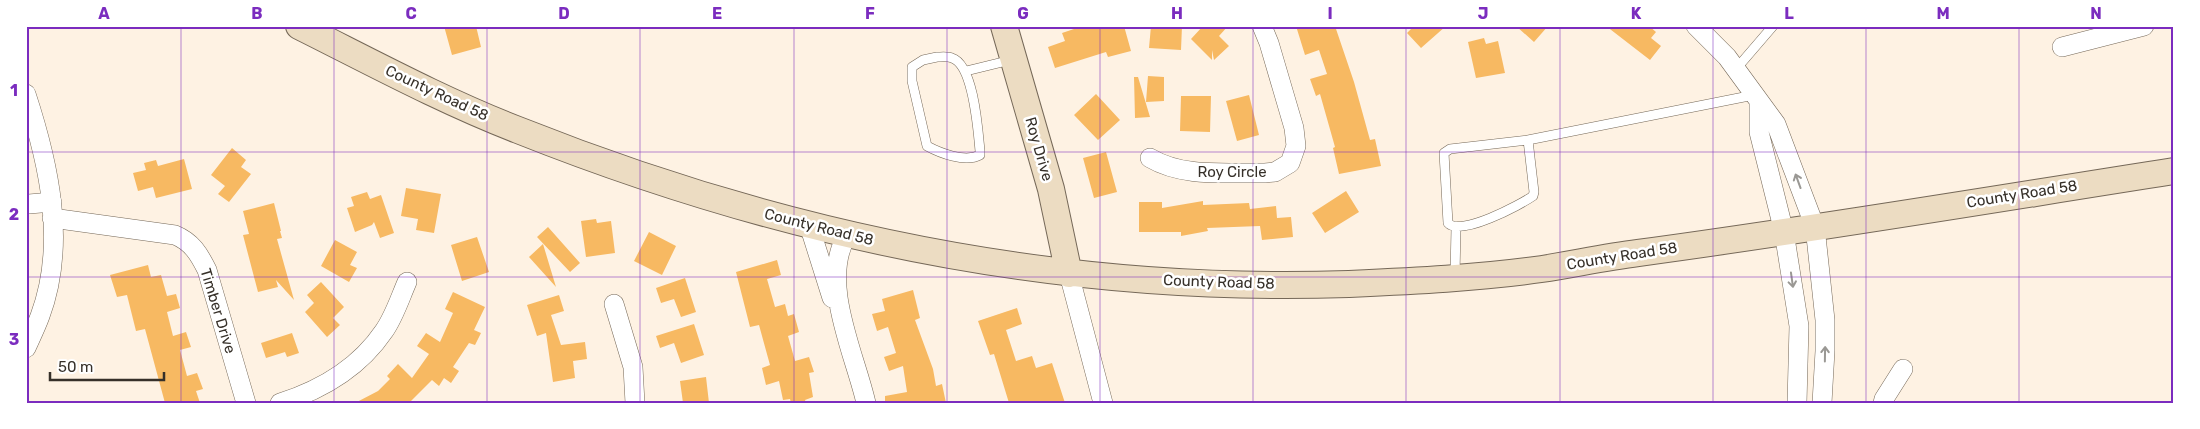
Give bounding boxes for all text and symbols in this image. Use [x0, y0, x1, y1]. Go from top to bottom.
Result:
text: A [98, 4, 110, 23]
text: B [251, 4, 263, 23]
text: C [405, 4, 417, 23]
text: D [558, 4, 570, 23]
text: E [712, 4, 722, 23]
text: F [865, 4, 875, 23]
text: G [1017, 4, 1029, 23]
text: H [1171, 4, 1183, 23]
text: I [1327, 4, 1333, 23]
text: J [1478, 4, 1488, 23]
text: K [1631, 4, 1642, 23]
text: L [1784, 4, 1794, 23]
text: M [1936, 4, 1950, 23]
text: N [2090, 4, 2102, 23]
street label: County Road 58 [383, 61, 491, 125]
text: 1 [10, 81, 18, 100]
street label: Roy Drive [1021, 115, 1057, 183]
street label: Roy Circle [1197, 163, 1267, 181]
one-way arrow [1793, 174, 1802, 189]
street label: County Road 58 [1965, 176, 2079, 212]
text: 2 [9, 205, 19, 224]
street label: County Road 58 [763, 205, 875, 249]
street label: County Road 58 [1565, 238, 1679, 274]
street label: Timber Drive [197, 266, 239, 356]
street label: County Road 58 [1163, 271, 1275, 293]
one-way arrow [1788, 271, 1798, 287]
text: 3 [9, 330, 19, 349]
one-way arrow [1820, 346, 1830, 362]
scale bar [50, 349, 164, 381]
text: 50 m [58, 358, 93, 376]

